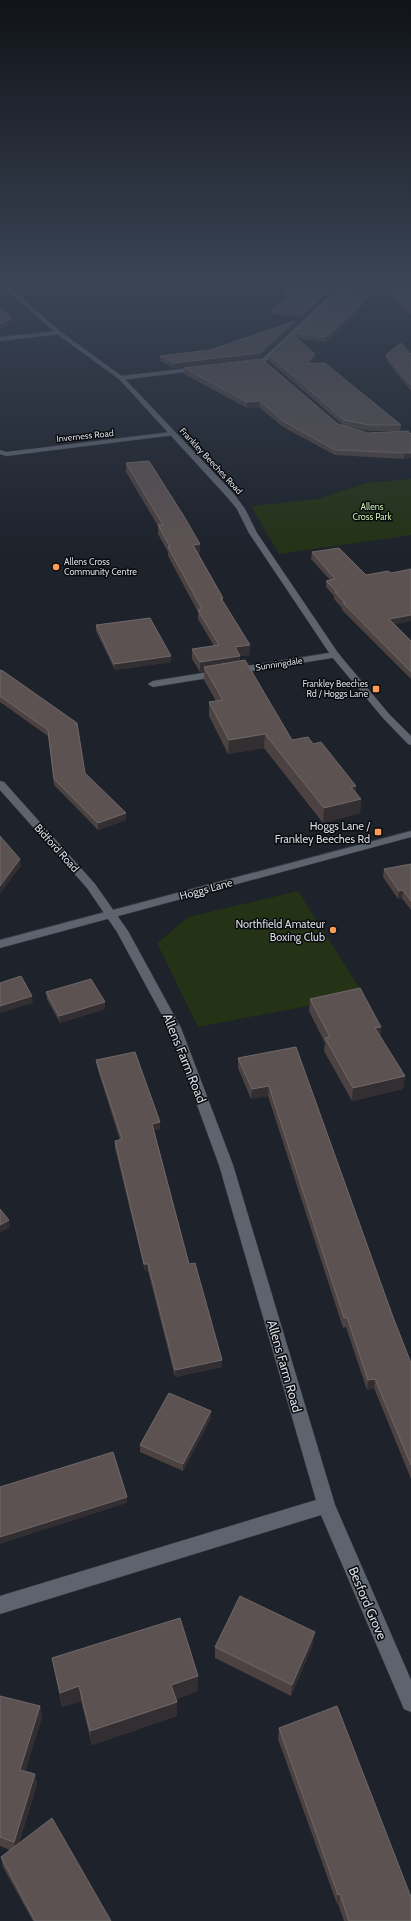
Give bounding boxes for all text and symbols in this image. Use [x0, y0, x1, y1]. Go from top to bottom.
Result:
street label: Frankley Beeches Road [178, 425, 245, 496]
street label: Inverness Road [56, 427, 114, 444]
park label: Allens Cross Park [353, 501, 391, 522]
place label: Allens Cross Community Centre [64, 556, 137, 577]
marker: Allens Cross Community Centre [51, 562, 61, 572]
street label: Sunningdale [255, 654, 304, 673]
place label: Frankley Beeches Rd / Hoggs Lane [302, 678, 368, 699]
marker: Frankley Beeches Rd / Hoggs Lane [371, 684, 381, 694]
place label: Hoggs Lane / Frankley Beeches Rd [275, 819, 370, 846]
street label: Bidford Road [32, 821, 82, 875]
marker: Hoggs Lane / Frankley Beeches Rd [373, 827, 383, 837]
street label: Hoggs Lane [178, 875, 234, 903]
place label: Northfield Amateur Boxing Club [235, 917, 326, 944]
marker: Northfield Amateur Boxing Club [328, 925, 338, 935]
street label: Allens Farm Road [160, 1011, 210, 1105]
street label: Allens Farm Road [264, 1318, 306, 1414]
street label: Besford Grove [345, 1564, 391, 1642]

